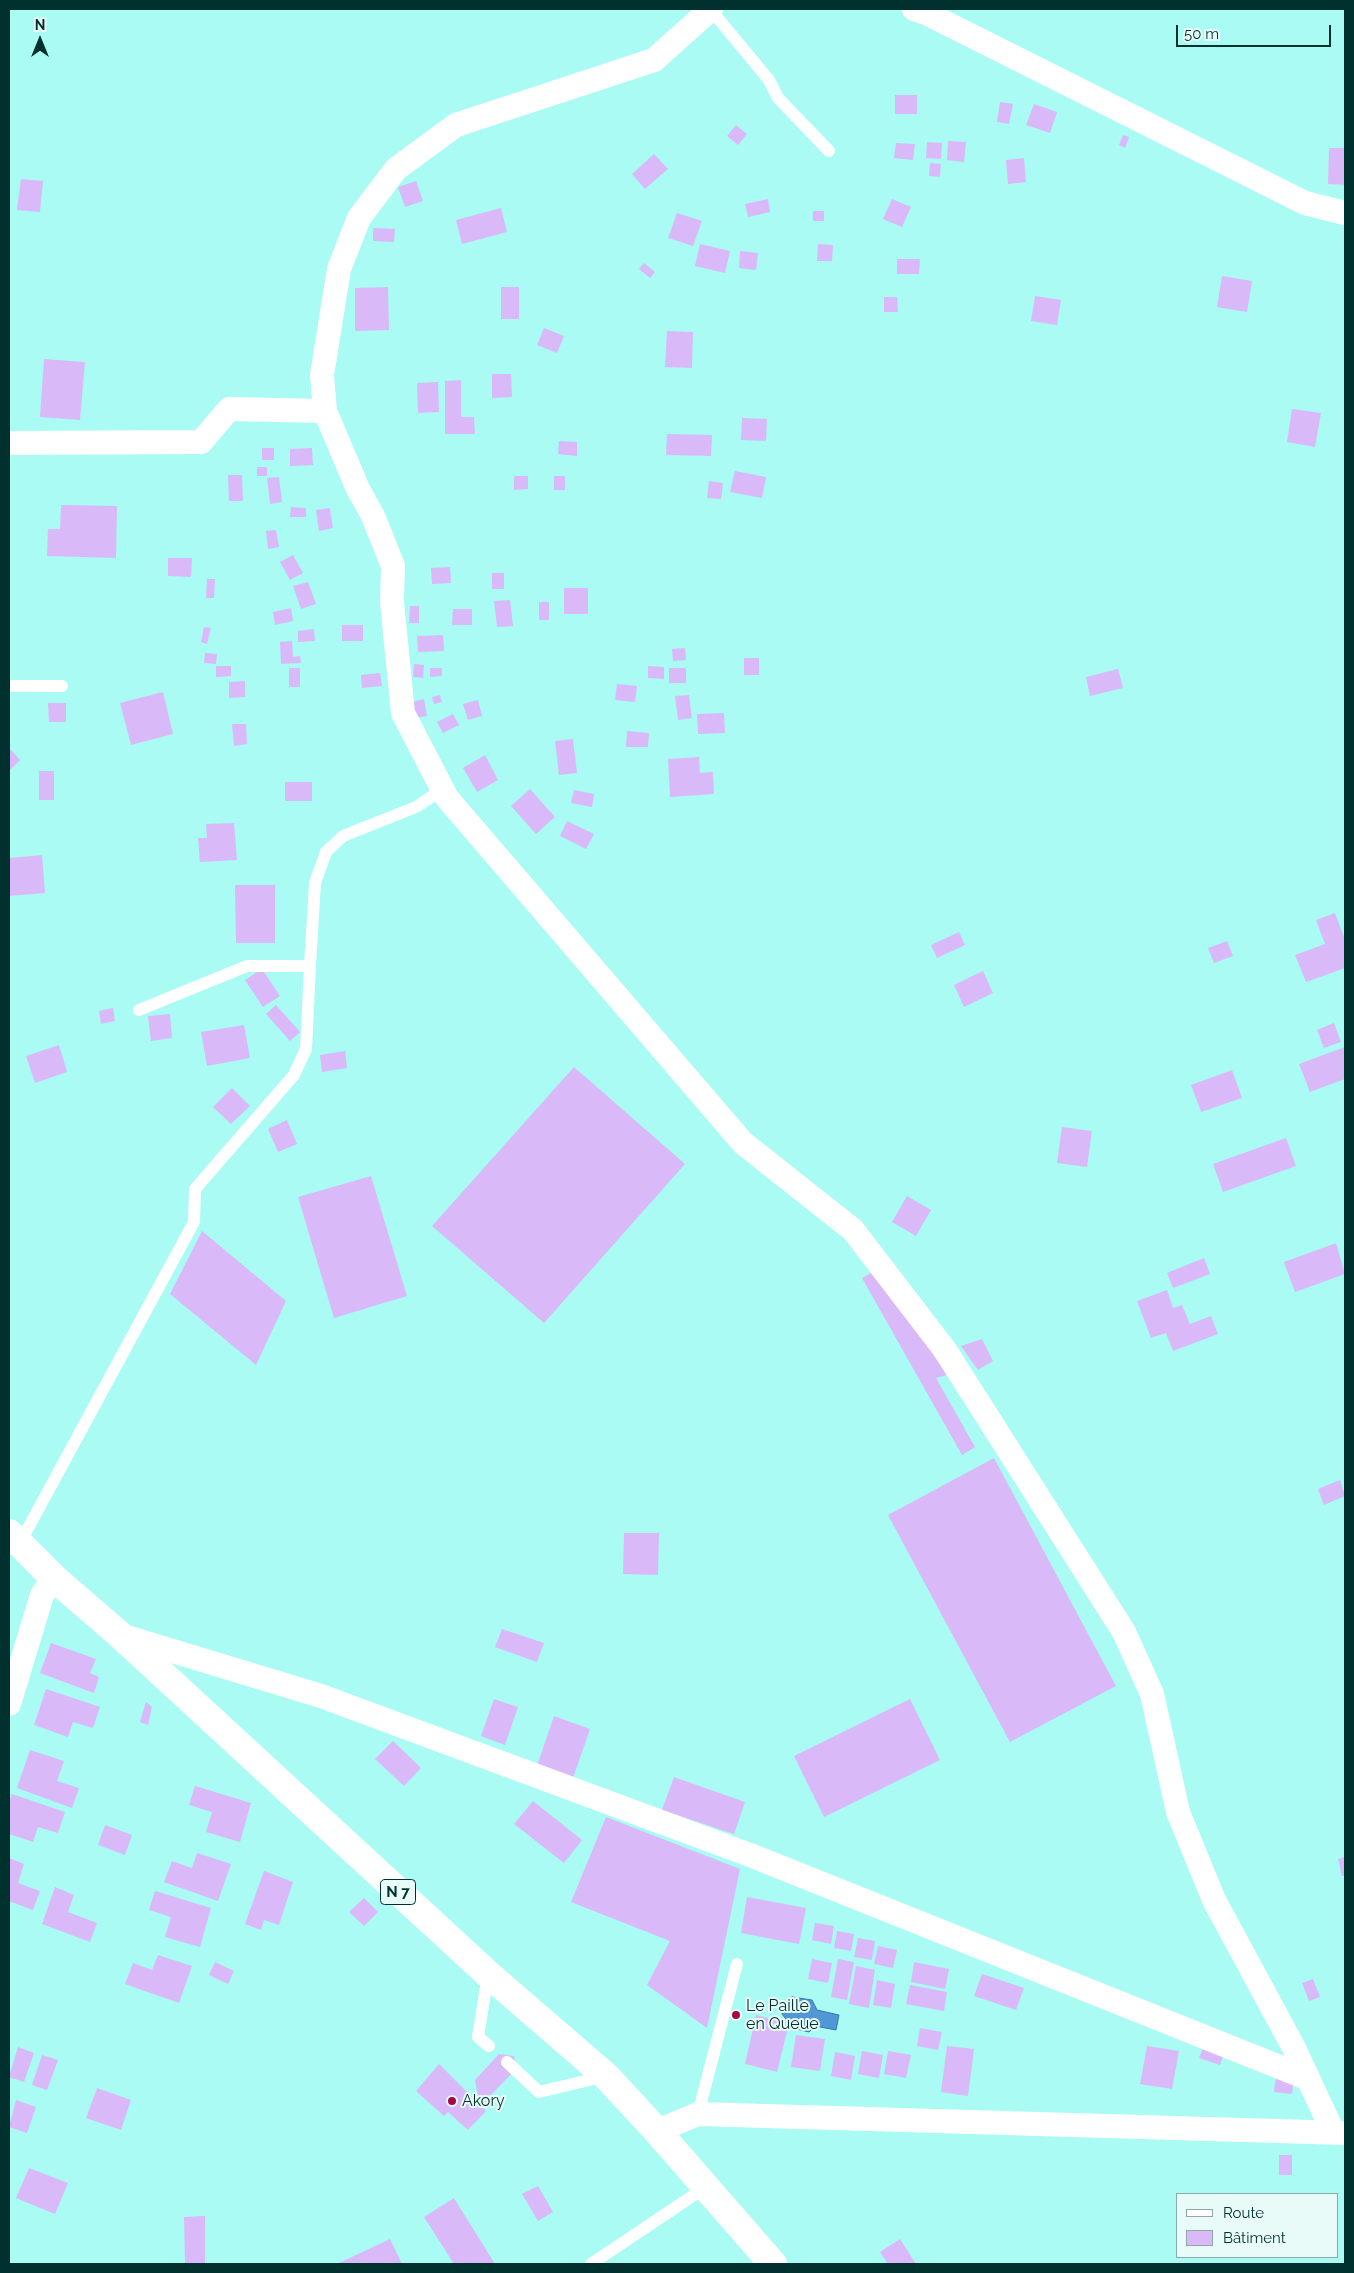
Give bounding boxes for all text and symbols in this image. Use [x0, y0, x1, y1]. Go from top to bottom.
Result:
north arrow [15, 15, 65, 65]
scale bar [1179, 15, 1334, 47]
text: N [35, 17, 45, 33]
text: 50 m [1184, 25, 1219, 43]
road number: N 7 [380, 1880, 416, 1904]
place label: Le Paille en Queue [746, 1996, 819, 2034]
marker: Le Paille en Queue [730, 2009, 742, 2021]
place label: Akory [462, 2091, 505, 2111]
marker: Akory [446, 2095, 458, 2107]
legend [1176, 2193, 1339, 2258]
text: Route [1223, 2204, 1264, 2222]
text: Bâtiment [1223, 2229, 1286, 2247]

